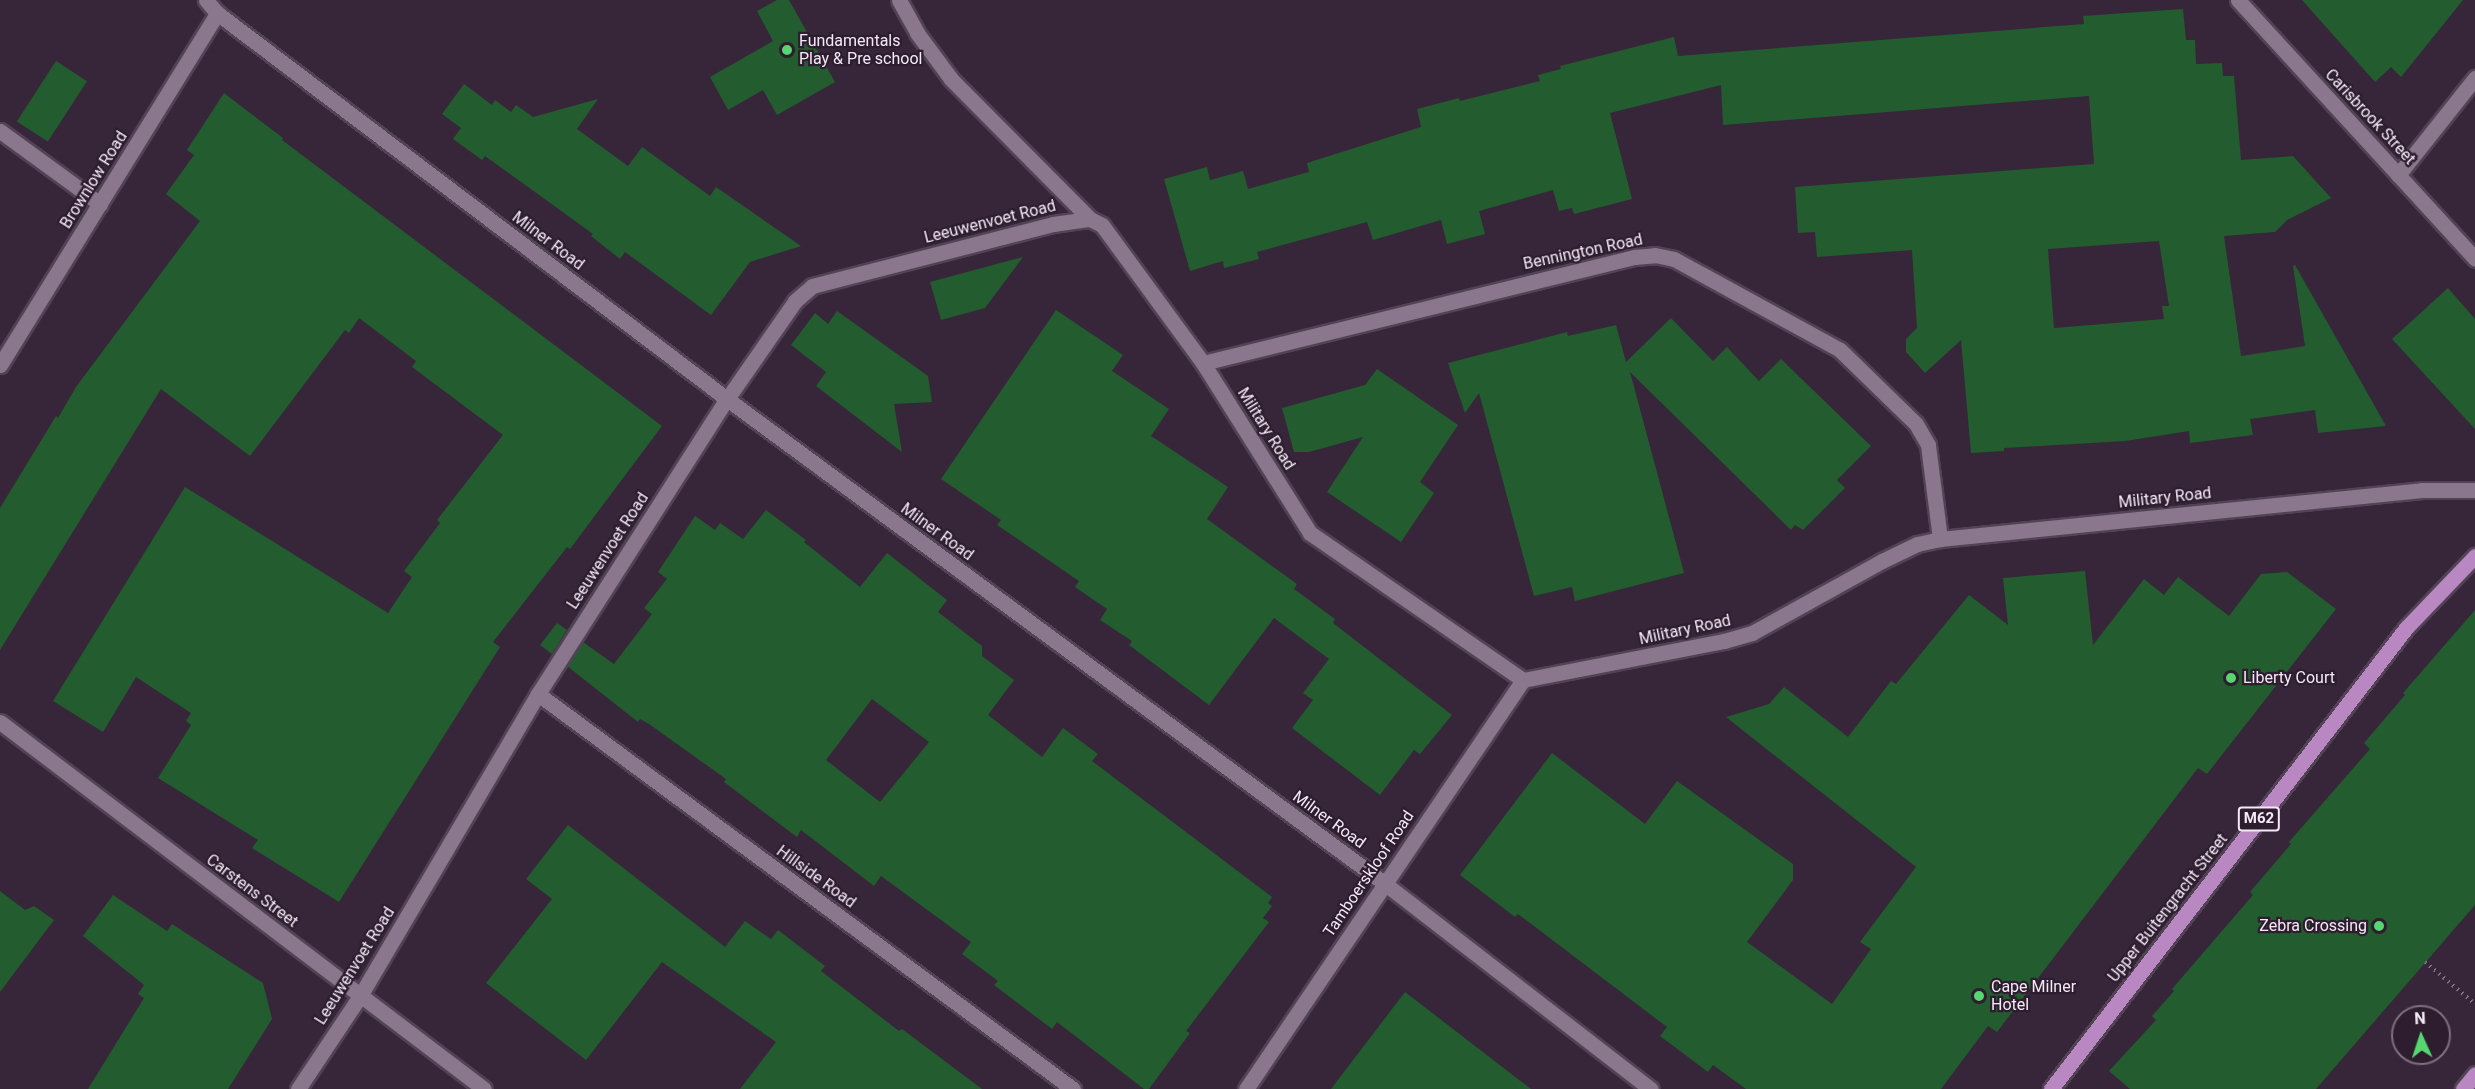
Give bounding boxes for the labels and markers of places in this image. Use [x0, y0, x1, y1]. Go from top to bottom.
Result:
place label: Fundamentals Play & Pre school [799, 31, 922, 69]
marker: Fundamentals Play & Pre school [780, 43, 794, 57]
place label: Liberty Court [2243, 668, 2335, 688]
marker: Liberty Court [2224, 671, 2238, 685]
place label: Zebra Crossing [2259, 916, 2367, 936]
marker: Zebra Crossing [2372, 919, 2386, 933]
place label: Cape Milner Hotel [1991, 977, 2076, 1015]
marker: Cape Milner Hotel [1972, 989, 1986, 1003]

